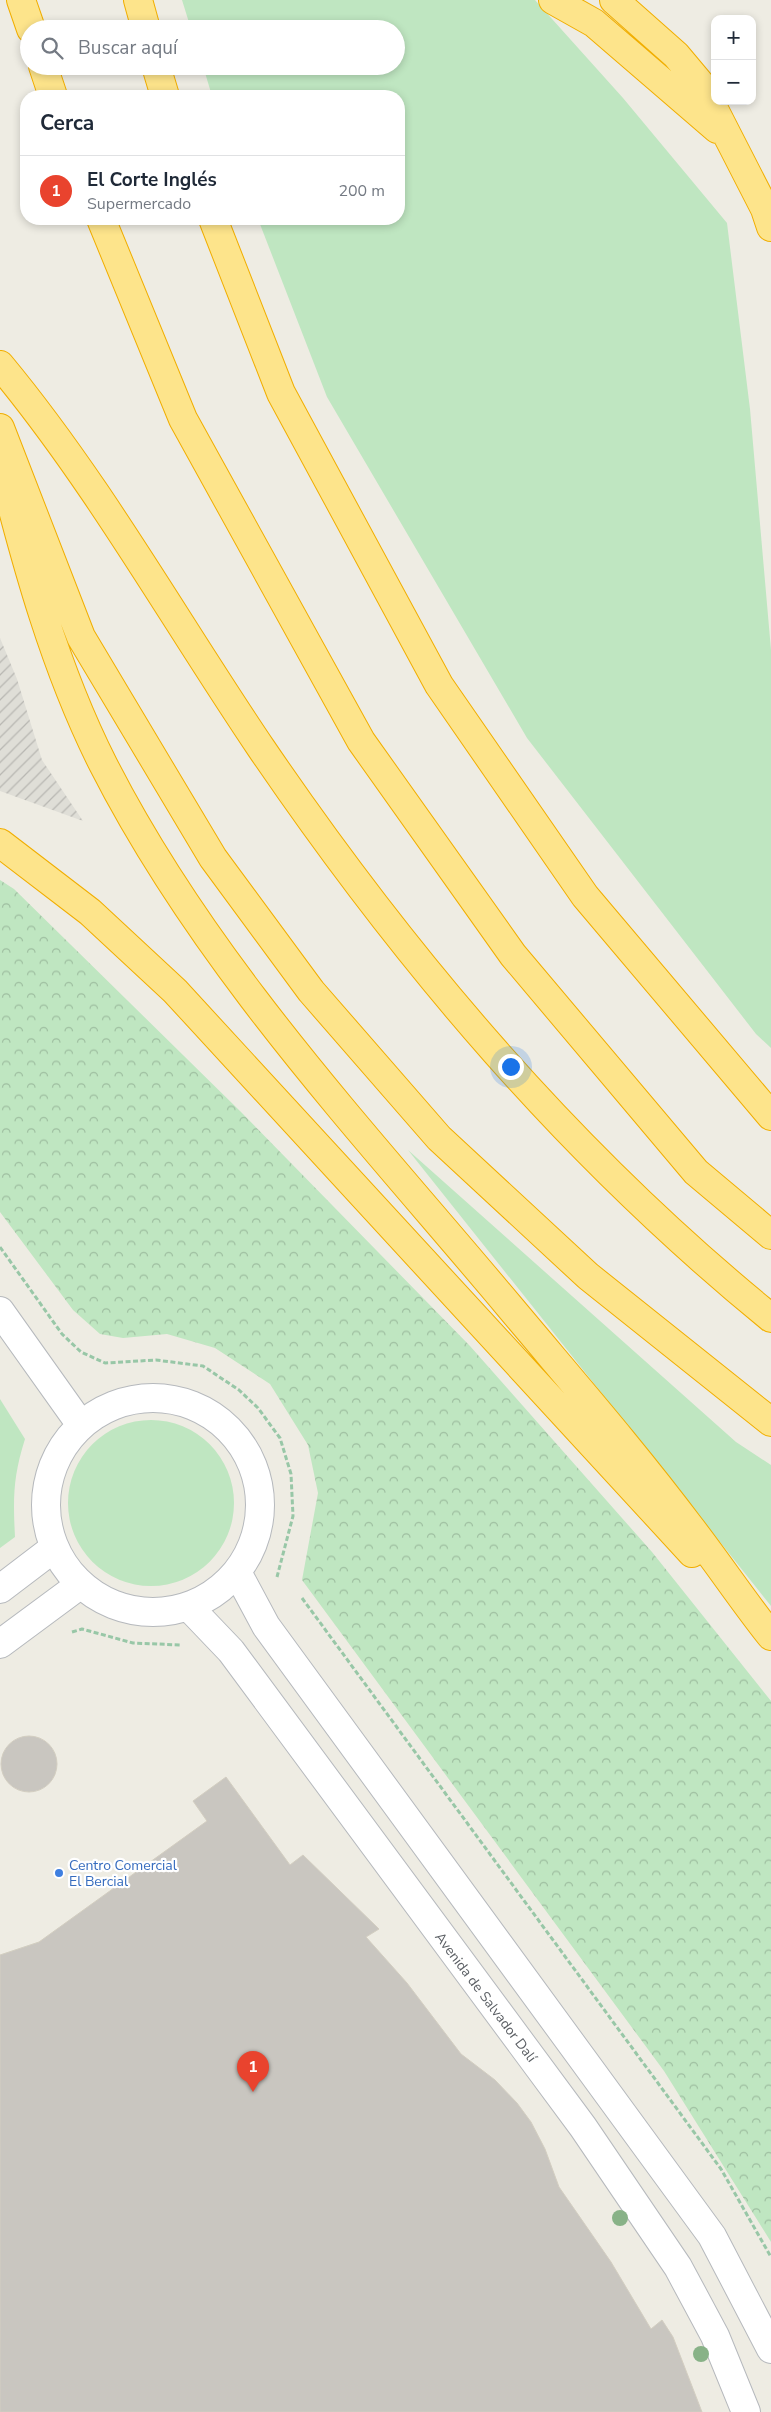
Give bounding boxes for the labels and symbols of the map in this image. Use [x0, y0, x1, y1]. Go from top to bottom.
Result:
your location [498, 1054, 524, 1080]
place label: Centro Comercial El Bercial [69, 1856, 178, 1891]
marker: Centro Comercial El Bercial [53, 1867, 65, 1879]
street label: Avenida de Salvador Dalí [430, 1928, 541, 2067]
pin: 1 [237, 2051, 269, 2092]

